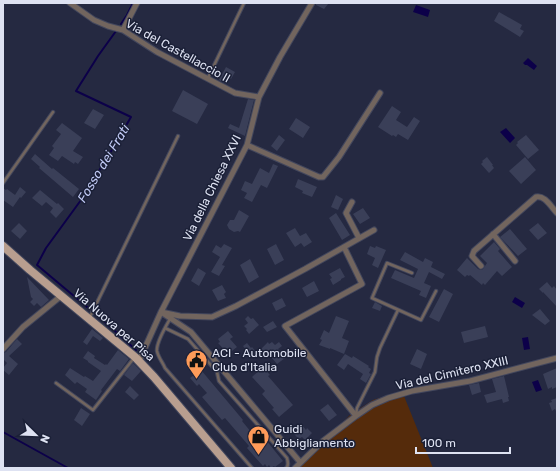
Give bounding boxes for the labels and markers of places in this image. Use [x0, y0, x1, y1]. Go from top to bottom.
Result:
place label: ACI - Automobile Club d'Italia [212, 346, 307, 374]
public building icon: ACI - Automobile Club d'Italia [183, 347, 209, 380]
place label: Guidi Abbigliamento [274, 422, 355, 450]
shop icon: Guidi Abbigliamento [245, 423, 271, 456]

